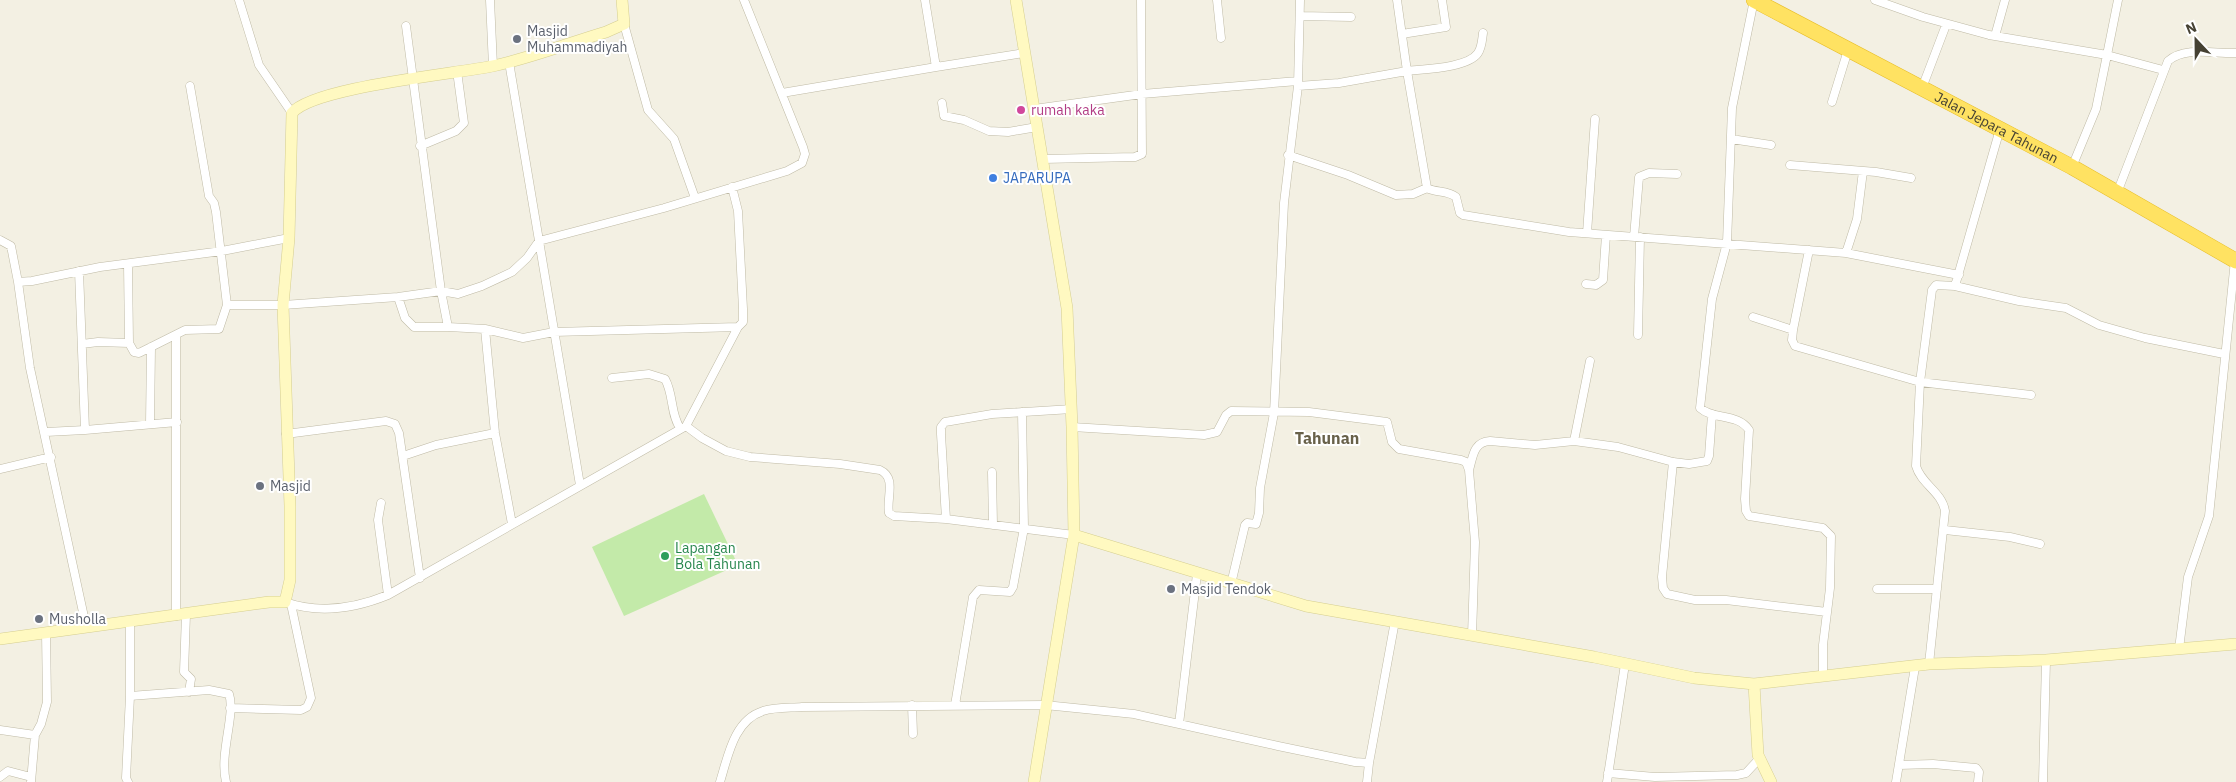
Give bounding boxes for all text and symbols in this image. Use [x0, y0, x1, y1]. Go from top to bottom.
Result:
north arrow [2171, 15, 2221, 65]
text: N [2183, 18, 2199, 38]
place label: Masjid Muhammadiyah [527, 22, 628, 56]
marker: Masjid Muhammadiyah [511, 33, 523, 45]
street label: Jalan Jepara Tahunan [1932, 88, 2062, 167]
place label: rumah kaka [1031, 101, 1105, 119]
marker: rumah kaka [1015, 104, 1027, 116]
place label: JAPARUPA [1003, 169, 1071, 187]
marker: JAPARUPA [987, 172, 999, 184]
district label: Tahunan [1295, 428, 1359, 448]
place label: Masjid [270, 477, 311, 495]
marker: Masjid [254, 480, 266, 492]
place label: Lapangan Bola Tahunan [675, 539, 760, 573]
marker: Lapangan Bola Tahunan [659, 550, 671, 562]
place label: Masjid Tendok [1181, 580, 1272, 598]
marker: Masjid Tendok [1165, 583, 1177, 595]
place label: Musholla [49, 610, 106, 628]
marker: Musholla [33, 613, 45, 625]

